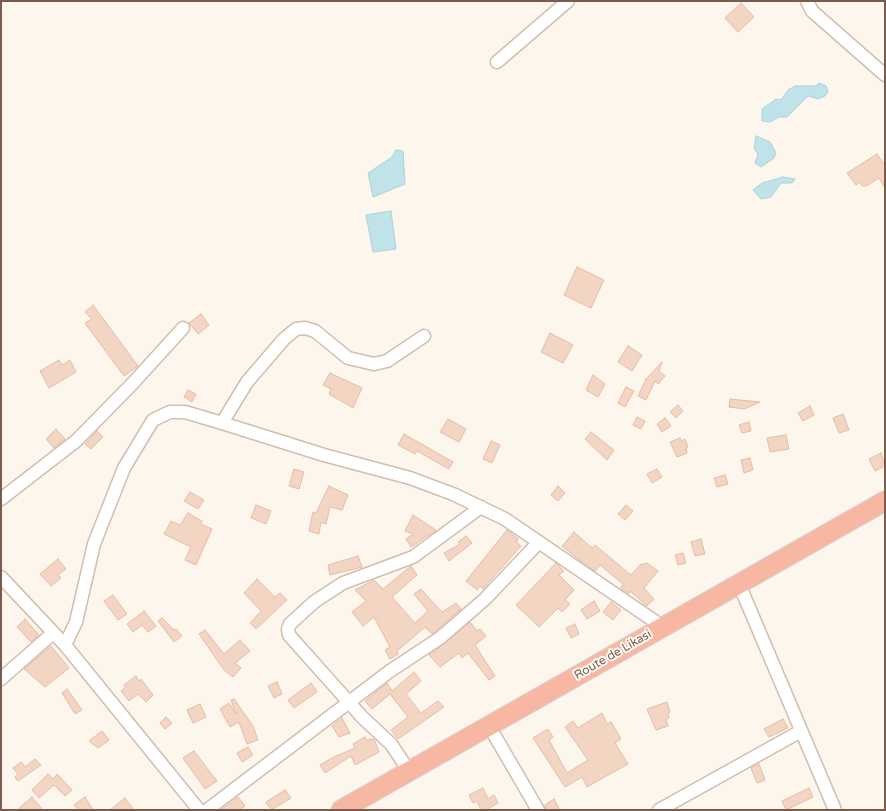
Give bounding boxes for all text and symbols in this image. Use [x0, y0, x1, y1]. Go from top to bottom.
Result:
street label: Route de Likasi [572, 627, 654, 683]

